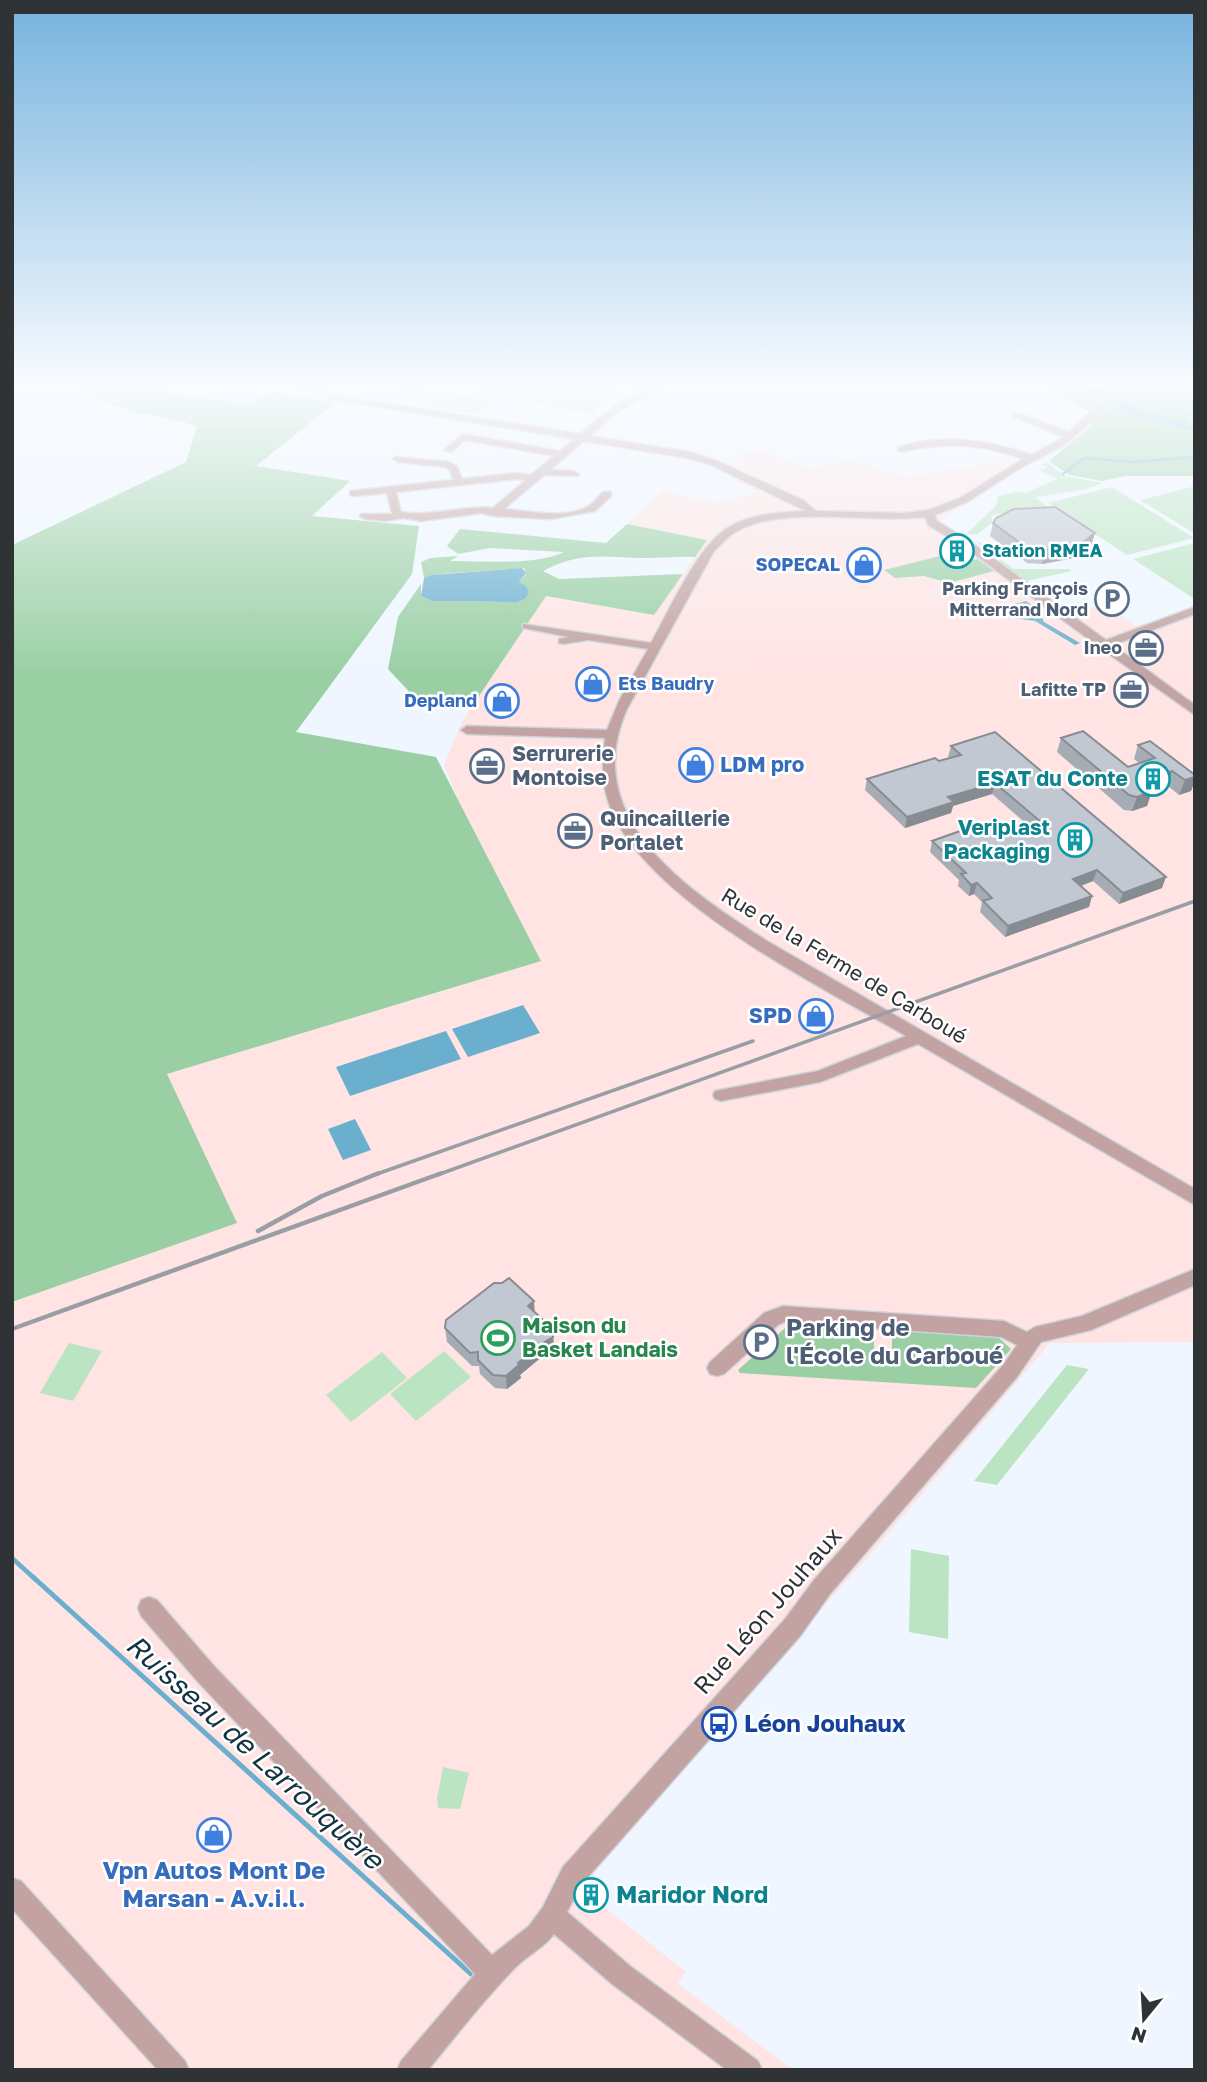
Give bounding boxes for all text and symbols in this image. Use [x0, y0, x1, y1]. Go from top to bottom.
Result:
building icon: Station RMEA [938, 532, 976, 570]
place label: Station RMEA [982, 539, 1103, 561]
shop icon: SOPECAL [845, 546, 883, 584]
place label: SOPECAL [755, 553, 840, 575]
place label: Parking François Mitterrand Nord [942, 577, 1088, 620]
parking icon: Parking François Mitterrand Nord [1093, 580, 1131, 618]
office icon: Ineo [1127, 629, 1165, 667]
place label: Ineo [1084, 636, 1122, 658]
shop icon: Ets Baudry [574, 665, 612, 703]
office icon: Lafitte TP [1112, 671, 1150, 709]
place label: Ets Baudry [618, 672, 714, 694]
place label: Lafitte TP [1021, 678, 1106, 700]
shop icon: Depland [483, 682, 521, 720]
place label: Depland [404, 689, 477, 711]
place label: Serrurerie Montoise [512, 740, 614, 790]
shop icon: LDM pro [677, 746, 715, 784]
office icon: Serrurerie Montoise [468, 747, 506, 785]
place label: LDM pro [720, 751, 804, 777]
building icon: ESAT du Conte [1134, 760, 1172, 798]
place label: ESAT du Conte [977, 765, 1128, 791]
place label: Quincaillerie Portalet [600, 805, 730, 855]
office icon: Quincaillerie Portalet [556, 812, 594, 850]
place label: Veriplast Packaging [944, 814, 1050, 864]
building icon: Veriplast Packaging [1056, 821, 1094, 859]
street label: Rue de la Ferme de Carboué [717, 881, 972, 1049]
shop icon: SPD [797, 997, 835, 1035]
place label: SPD [749, 1002, 792, 1028]
place label: Maison du Basket Landais [522, 1312, 678, 1362]
place label: Parking de l'École du Carboué [786, 1312, 1003, 1369]
sports icon: Maison du Basket Landais [479, 1319, 517, 1357]
parking icon: Parking de l'École du Carboué [742, 1323, 780, 1361]
street label: Rue Léon Jouhaux [687, 1521, 847, 1699]
water label: Ruisseau de Larrouquère [120, 1628, 392, 1877]
bus stop icon: Léon Jouhaux [700, 1705, 738, 1743]
place label: Léon Jouhaux [744, 1708, 906, 1737]
shop icon: Vpn Autos Mont De Marsan - A.v.i.l. [195, 1816, 233, 1854]
place label: Vpn Autos Mont De Marsan - A.v.i.l. [102, 1855, 326, 1912]
building icon: Maridor Nord [572, 1876, 610, 1914]
place label: Maridor Nord [616, 1879, 768, 1908]
north arrow [1109, 1984, 1179, 2054]
text: N [1128, 2022, 1149, 2049]

